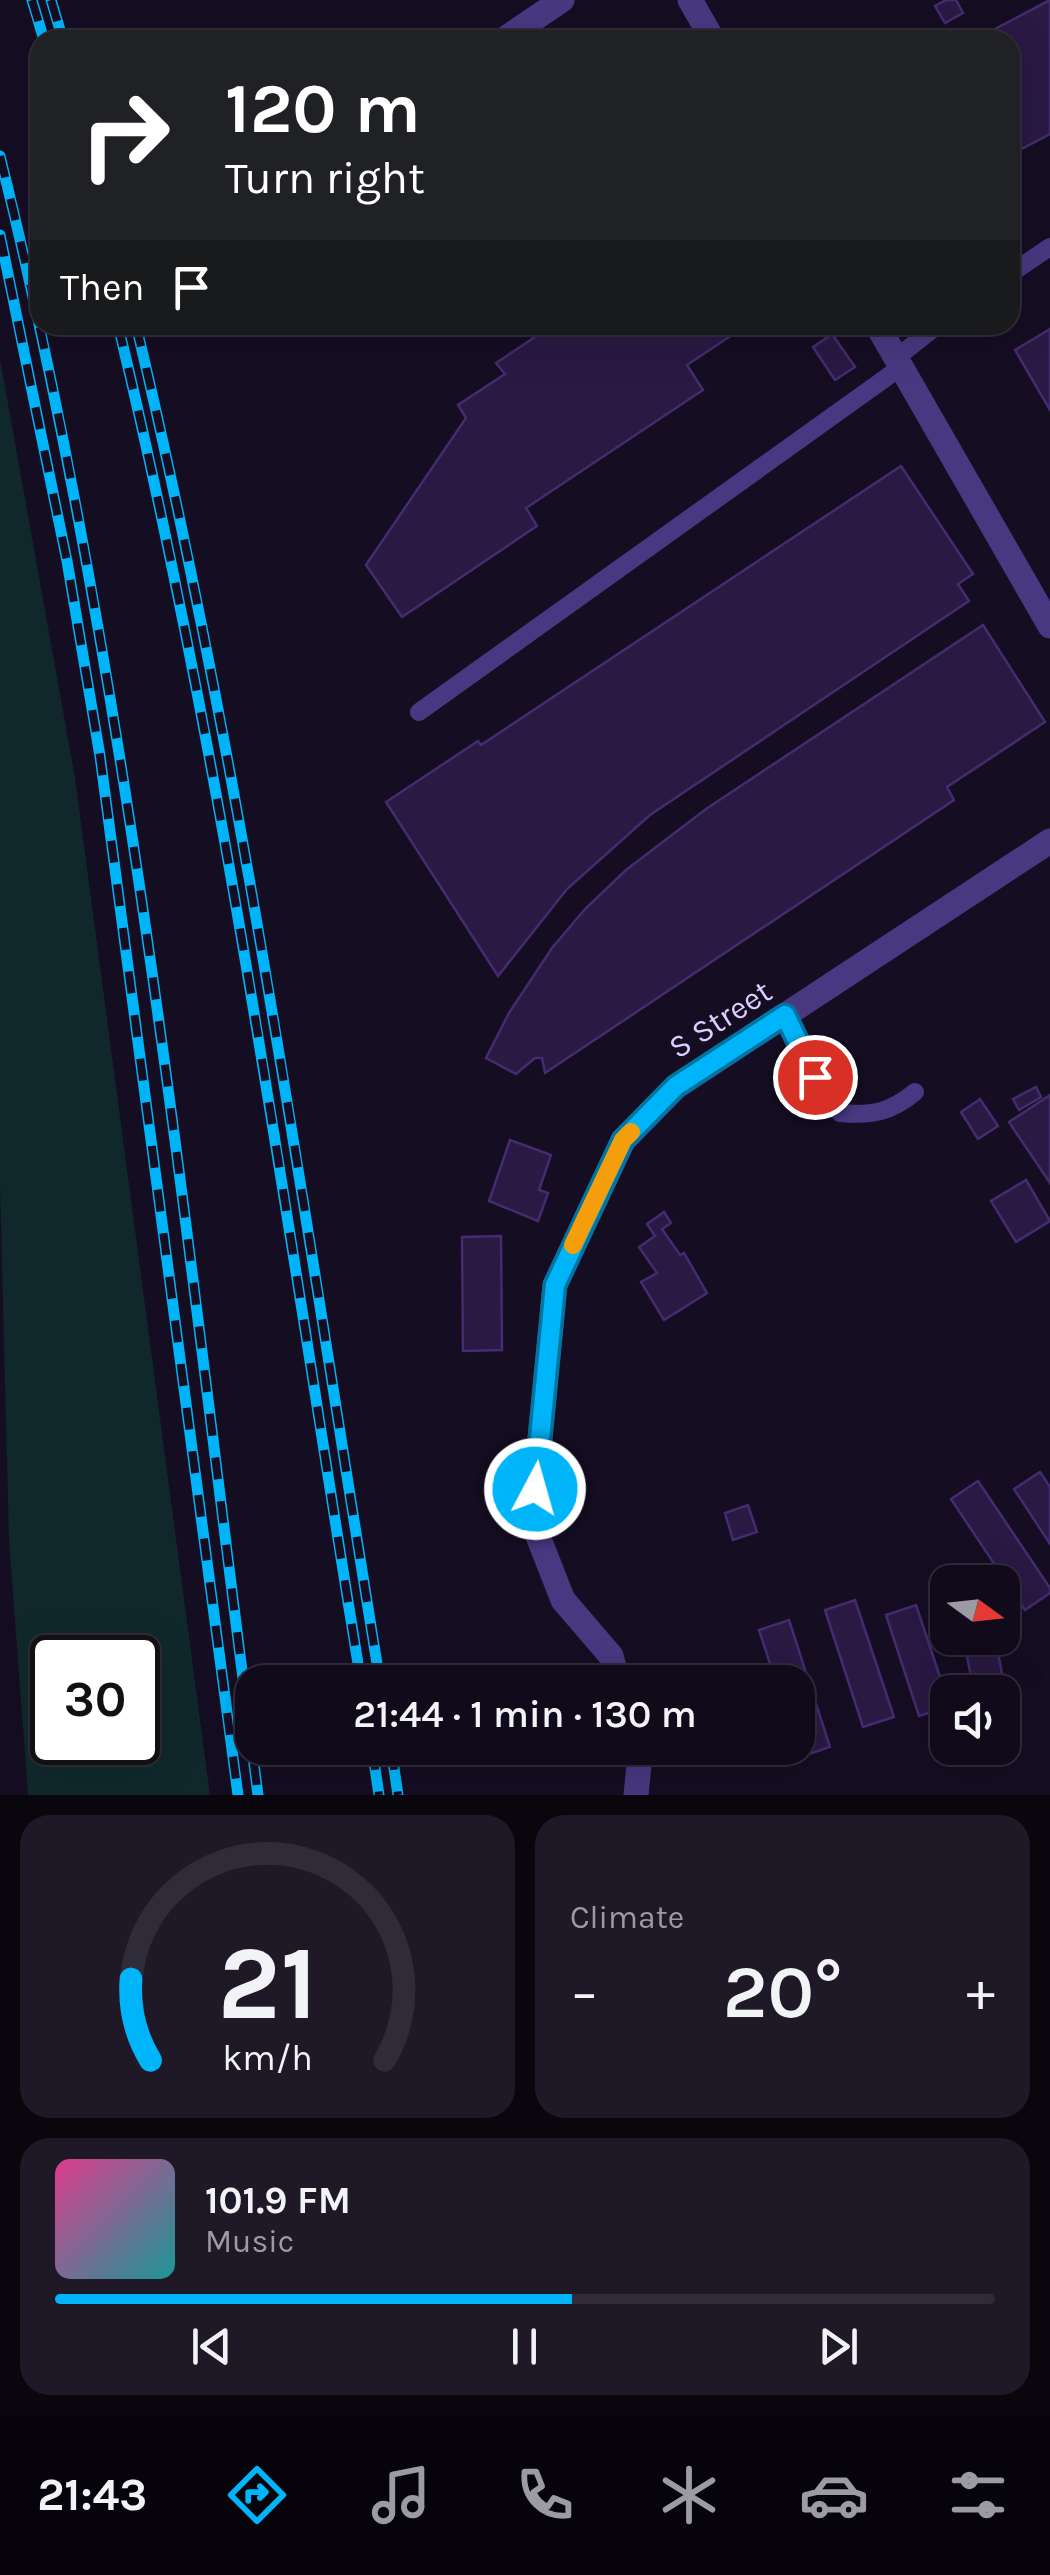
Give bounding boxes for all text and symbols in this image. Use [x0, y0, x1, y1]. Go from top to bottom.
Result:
text: 120 m [225, 68, 421, 150]
icon: right [60, 70, 190, 200]
text: Turn right [225, 152, 425, 204]
icon: arrive [164, 260, 219, 315]
text: Then [60, 265, 144, 310]
street label: S Street [662, 973, 778, 1066]
pin [773, 1035, 858, 1120]
icon: arrive [788, 1050, 843, 1105]
position arrow [483, 1437, 587, 1541]
north arrow [930, 1565, 1020, 1655]
map controls [930, 1565, 1020, 1765]
speed limit sign: 30 [30, 1635, 160, 1765]
button: sound [930, 1675, 1020, 1765]
text: 21:44 · 1 min · 130 m [353, 1692, 697, 1737]
text: Climate [570, 1899, 684, 1936]
text: 21 [218, 1923, 318, 2044]
text: 20° [723, 1948, 842, 2036]
text: − [570, 1960, 599, 2024]
text: + [966, 1960, 995, 2024]
text: km/h [222, 2037, 313, 2079]
text: 101.9 FM [205, 2178, 351, 2223]
text: Music [205, 2223, 294, 2260]
icon: previous [184, 2319, 239, 2374]
icon: pause [497, 2319, 552, 2374]
icon: next [811, 2319, 866, 2374]
icon: directions [222, 2460, 292, 2530]
icon: music [366, 2460, 436, 2530]
icon: phone [510, 2460, 580, 2530]
icon: climate [654, 2460, 724, 2530]
icon: car [799, 2460, 869, 2530]
icon: filters [943, 2460, 1013, 2530]
text: 21:43 [37, 2469, 147, 2521]

